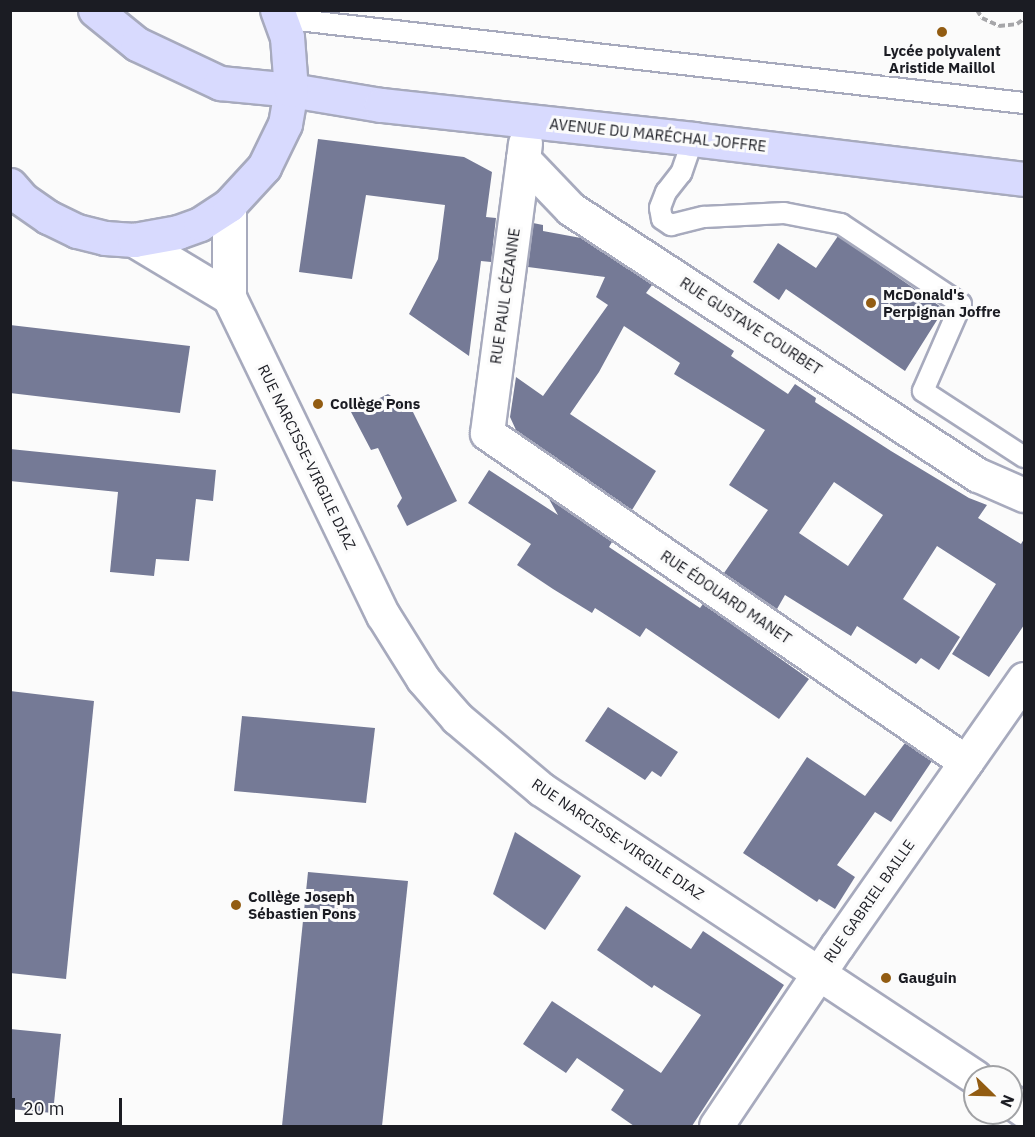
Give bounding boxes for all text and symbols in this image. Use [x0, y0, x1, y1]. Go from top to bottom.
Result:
marker: Lycée polyvalent Aristide Maillol [935, 25, 949, 39]
place label: Lycée polyvalent Aristide Maillol [883, 41, 1001, 76]
street label: AVENUE DU MARÉCHAL JOFFRE [549, 115, 767, 155]
street label: RUE PAUL CÉZANNE [487, 227, 523, 365]
street label: RUE GUSTAVE COURBET [677, 273, 825, 379]
place label: McDonald's Perpignan Joffre [883, 285, 1001, 320]
marker: McDonald's Perpignan Joffre [864, 296, 878, 310]
street label: RUE NARCISSE-VIRGILE DIAZ [254, 362, 360, 552]
place label: Collège Pons [330, 395, 420, 413]
marker: Collège Pons [311, 397, 325, 411]
street label: RUE ÉDOUARD MANET [657, 547, 795, 647]
street label: RUE NARCISSE-VIRGILE DIAZ [529, 775, 707, 903]
street label: RUE GABRIEL BAILLE [820, 836, 918, 966]
place label: Collège Joseph Sébastien Pons [248, 887, 356, 922]
marker: Collège Joseph Sébastien Pons [229, 898, 243, 912]
place label: Gauguin [898, 969, 957, 987]
marker: Gauguin [879, 971, 893, 985]
north arrow [963, 1065, 1023, 1125]
scale bar [15, 1086, 124, 1124]
text: N [996, 1092, 1019, 1110]
text: 20 m [23, 1097, 65, 1120]

